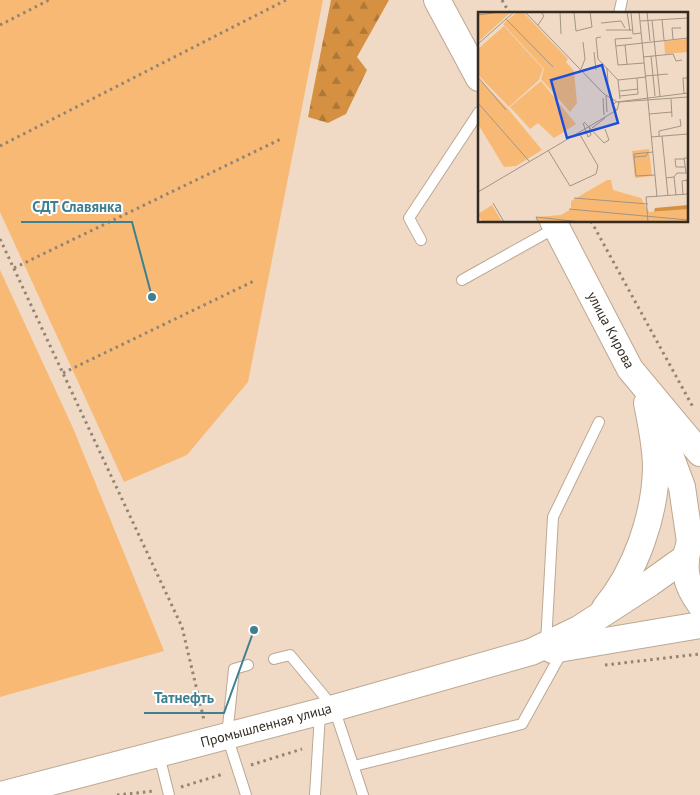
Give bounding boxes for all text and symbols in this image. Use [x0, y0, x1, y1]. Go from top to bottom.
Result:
inset map [478, 12, 688, 222]
callout: СДТ Славянка [21, 192, 132, 222]
text: СДТ Славянка [32, 197, 122, 216]
street label: улица Кирова [583, 288, 639, 372]
callout: Татнефть [144, 683, 224, 713]
text: Татнефть [154, 688, 215, 707]
street label: Промышленная улица [198, 699, 334, 751]

